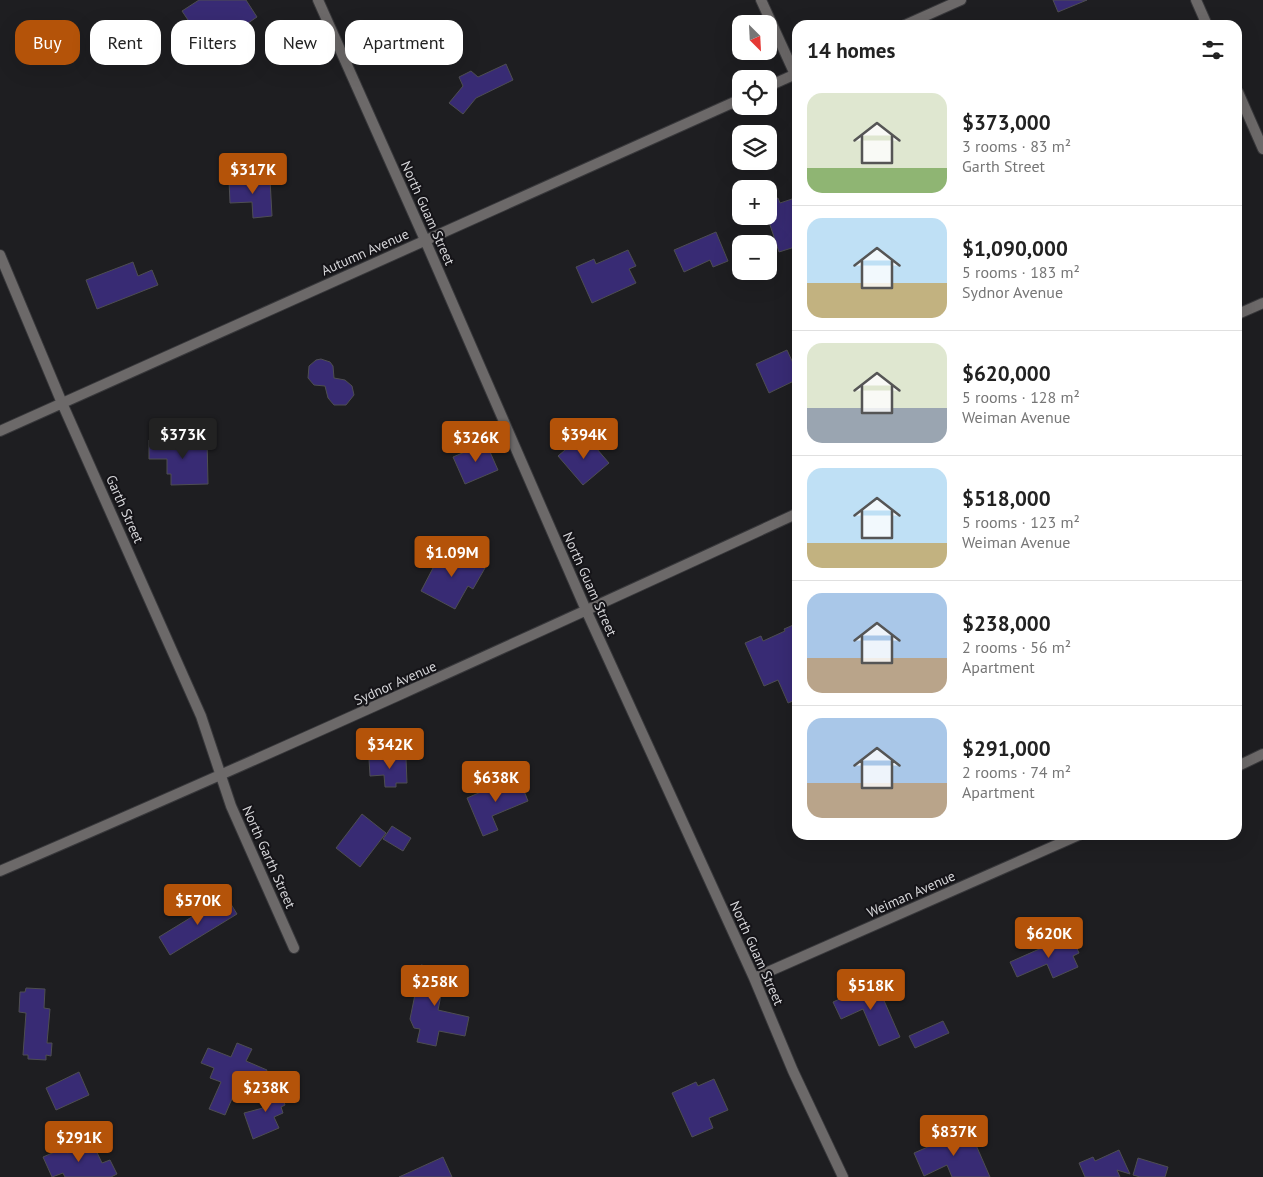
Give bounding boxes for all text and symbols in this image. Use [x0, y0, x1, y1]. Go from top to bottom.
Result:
north arrow [732, 15, 778, 60]
map controls [732, 15, 777, 280]
chip: Buy [15, 20, 80, 65]
chip: Rent [90, 20, 161, 65]
chip: Filters [171, 20, 255, 65]
chip: New [265, 20, 335, 65]
chip: Apartment [345, 20, 463, 65]
icon: filters [1199, 36, 1227, 64]
text: 14 homes [807, 37, 895, 64]
button: locate [732, 70, 777, 115]
text: $373,000 [962, 109, 1051, 136]
icon: home [847, 113, 907, 173]
button: layers [732, 125, 777, 170]
text: 3 rooms · 83 m² [962, 136, 1071, 156]
pin: $317K [218, 152, 288, 195]
text: Garth Street [962, 156, 1045, 176]
street label: North Guam Street [397, 158, 459, 268]
text: $317K [230, 159, 276, 179]
button: + [732, 180, 777, 225]
street label: Autumn Avenue [318, 225, 412, 279]
button: − [732, 235, 777, 280]
text: $1,090,000 [962, 235, 1068, 262]
icon: home [847, 238, 907, 298]
text: 5 rooms · 183 m² [962, 262, 1080, 282]
text: Sydnor Avenue [962, 282, 1063, 302]
text: $620,000 [962, 360, 1051, 387]
icon: home [847, 363, 907, 423]
text: 5 rooms · 128 m² [962, 387, 1080, 407]
text: Weiman Avenue [962, 407, 1070, 427]
pin: $373K [148, 418, 218, 460]
pin: $394K [549, 418, 619, 460]
pin: $326K [441, 420, 511, 463]
text: $373K [160, 424, 206, 444]
text: $394K [561, 424, 607, 444]
text: $326K [453, 427, 499, 447]
street label: Garth Street [102, 472, 148, 546]
text: $518,000 [962, 485, 1051, 512]
icon: home [847, 488, 907, 548]
text: 5 rooms · 123 m² [962, 512, 1080, 532]
street label: North Guam Street [559, 529, 621, 639]
text: Weiman Avenue [962, 532, 1070, 552]
pin: $1.09M [411, 536, 493, 578]
text: $1.09M [425, 542, 479, 562]
text: $238,000 [962, 610, 1051, 637]
icon: home [847, 613, 907, 673]
text: 2 rooms · 56 m² [962, 637, 1071, 657]
street label: Sydnor Avenue [351, 657, 439, 709]
text: Apartment [962, 657, 1035, 677]
pin: $342K [355, 728, 425, 770]
text: $342K [367, 734, 413, 754]
text: $291,000 [962, 735, 1051, 762]
icon: home [847, 738, 907, 798]
pin: $638K [461, 760, 531, 803]
text: 2 rooms · 74 m² [962, 762, 1071, 782]
text: $638K [473, 767, 519, 787]
text: Apartment [962, 782, 1035, 802]
street label: North Garth Street [238, 803, 300, 912]
street label: Weiman Avenue [864, 866, 958, 922]
pin: $570K [163, 884, 233, 926]
text: $570K [175, 890, 221, 910]
street label: North Guam Street [726, 898, 788, 1008]
pin: $620K [1014, 916, 1084, 959]
text: $620K [1026, 923, 1072, 943]
pin: $258K [400, 964, 470, 1007]
pin: $518K [836, 968, 906, 1011]
text: $258K [412, 971, 458, 991]
text: $518K [848, 975, 894, 995]
pin: $238K [231, 1070, 301, 1113]
text: $238K [243, 1077, 289, 1097]
pin: $837K [919, 1114, 989, 1157]
pin: $291K [44, 1120, 114, 1163]
text: $837K [931, 1121, 977, 1141]
text: $291K [56, 1127, 102, 1147]

